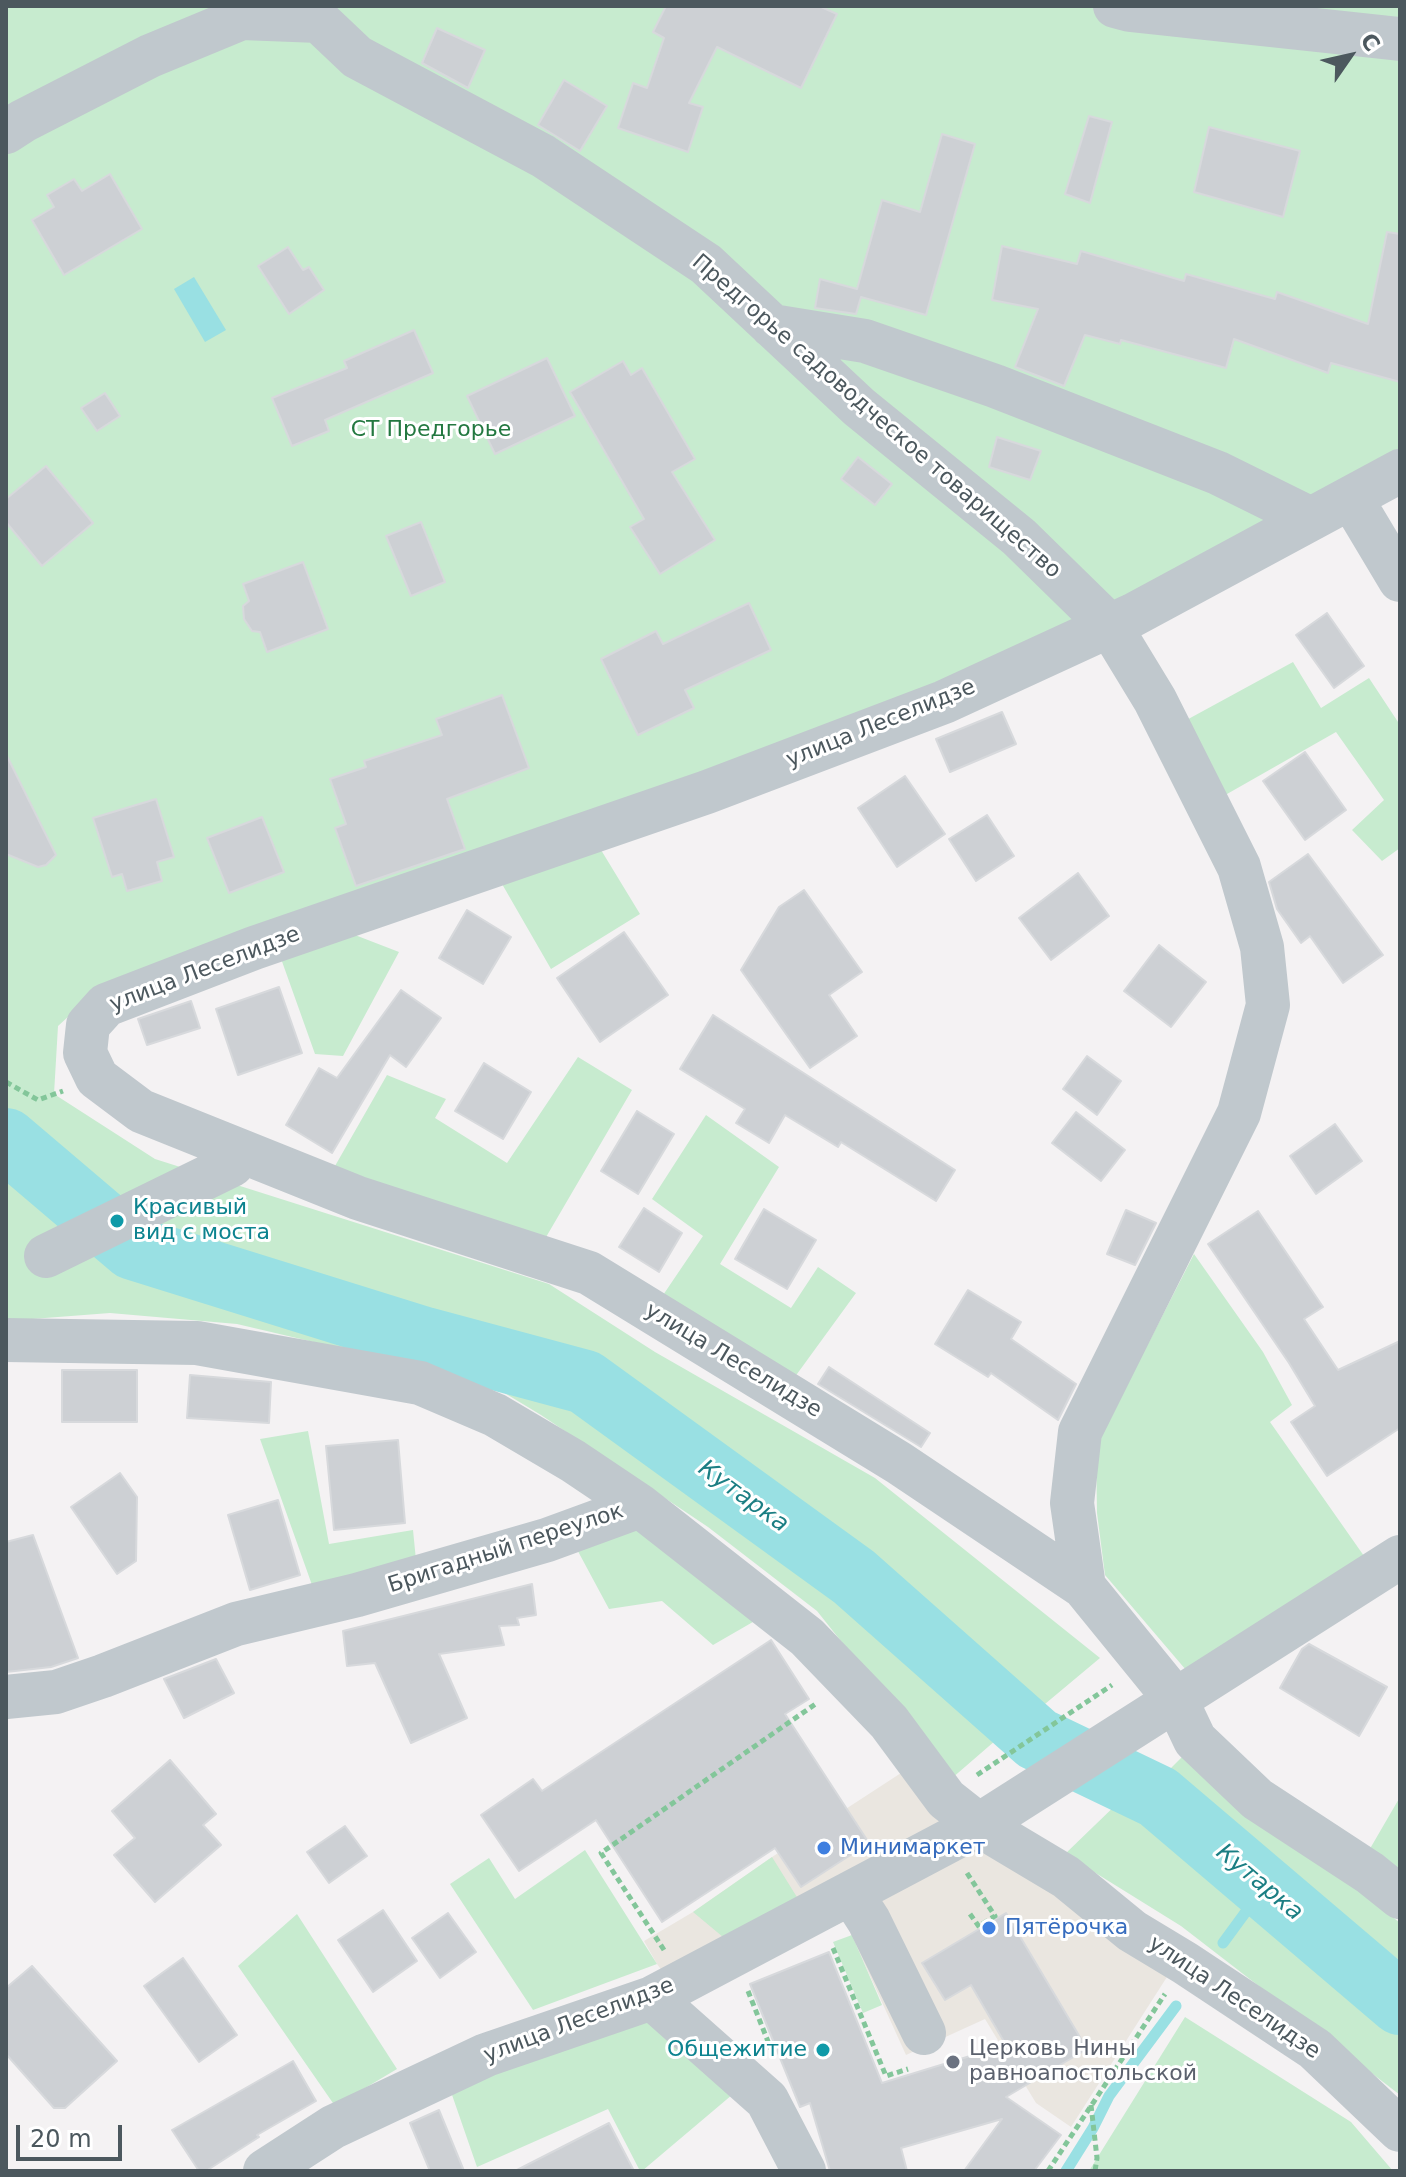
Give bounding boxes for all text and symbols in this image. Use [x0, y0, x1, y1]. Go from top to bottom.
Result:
north arrow [1310, 16, 1390, 96]
text: С [1355, 29, 1385, 56]
street label: Предгорье садоводческое товарищество [686, 250, 1066, 584]
park label: СТ Предгорье [351, 417, 511, 443]
street label: улица Леселидзе [783, 674, 979, 774]
street label: улица Леселидзе [106, 922, 304, 1018]
place label: Красивый вид с моста [133, 1195, 270, 1246]
marker: Красивый вид с моста [108, 1212, 126, 1230]
street label: улица Леселидзе [640, 1298, 826, 1424]
water label: Кутарка [692, 1455, 794, 1539]
street label: Бригадный переулок [385, 1498, 627, 1600]
place label: Минимаркет [840, 1835, 986, 1861]
water label: Кутарка [1210, 1838, 1308, 1928]
marker: Минимаркет [815, 1839, 833, 1857]
place label: Пятёрочка [1005, 1915, 1128, 1941]
marker: Пятёрочка [980, 1919, 998, 1937]
street label: улица Леселидзе [1143, 1931, 1325, 2065]
street label: улица Леселидзе [480, 1973, 678, 2069]
place label: Церковь Нины равноапостольской [969, 2036, 1197, 2088]
place label: Общежитие [667, 2037, 807, 2063]
marker: Общежитие [814, 2041, 832, 2059]
marker: Церковь Нины равноапостольской [944, 2053, 962, 2071]
scale bar [20, 2109, 126, 2159]
text: 20 m [30, 2125, 92, 2153]

